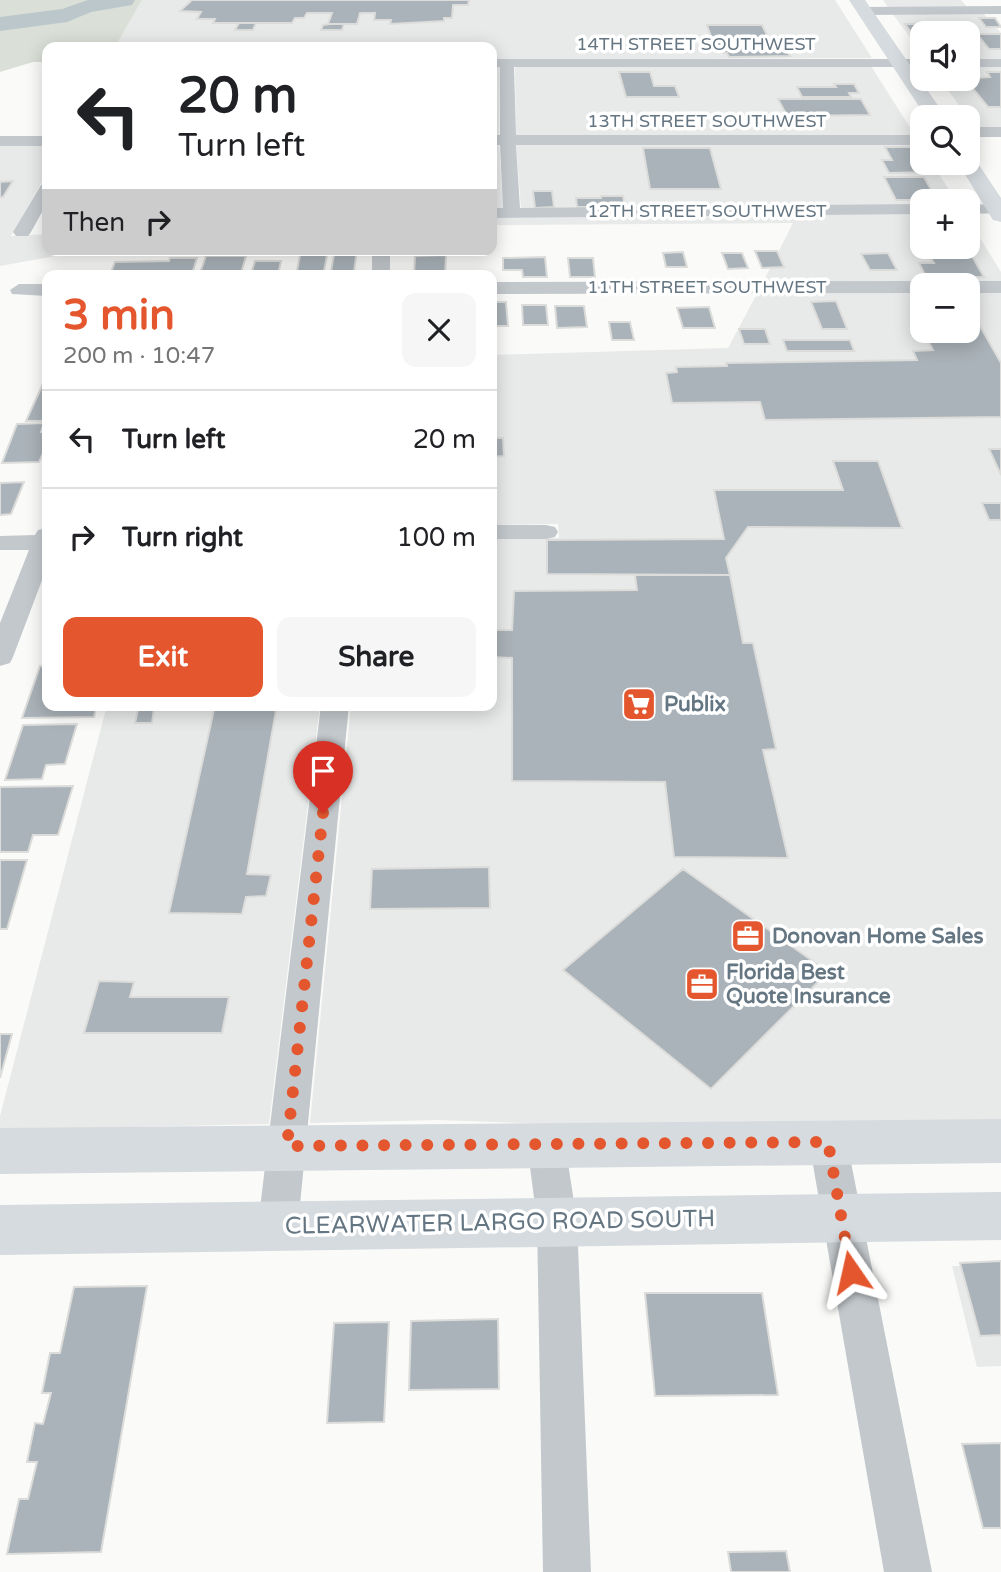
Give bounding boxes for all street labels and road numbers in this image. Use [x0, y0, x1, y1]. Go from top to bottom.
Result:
street label: 14TH STREET SOUTHWEST [576, 33, 816, 55]
street label: 13TH STREET SOUTHWEST [587, 110, 827, 132]
street label: 12TH STREET SOUTHWEST [587, 200, 827, 222]
street label: 11TH STREET SOUTHWEST [587, 276, 827, 298]
street label: CLEARWATER LARGO ROAD SOUTH [285, 1204, 716, 1241]

